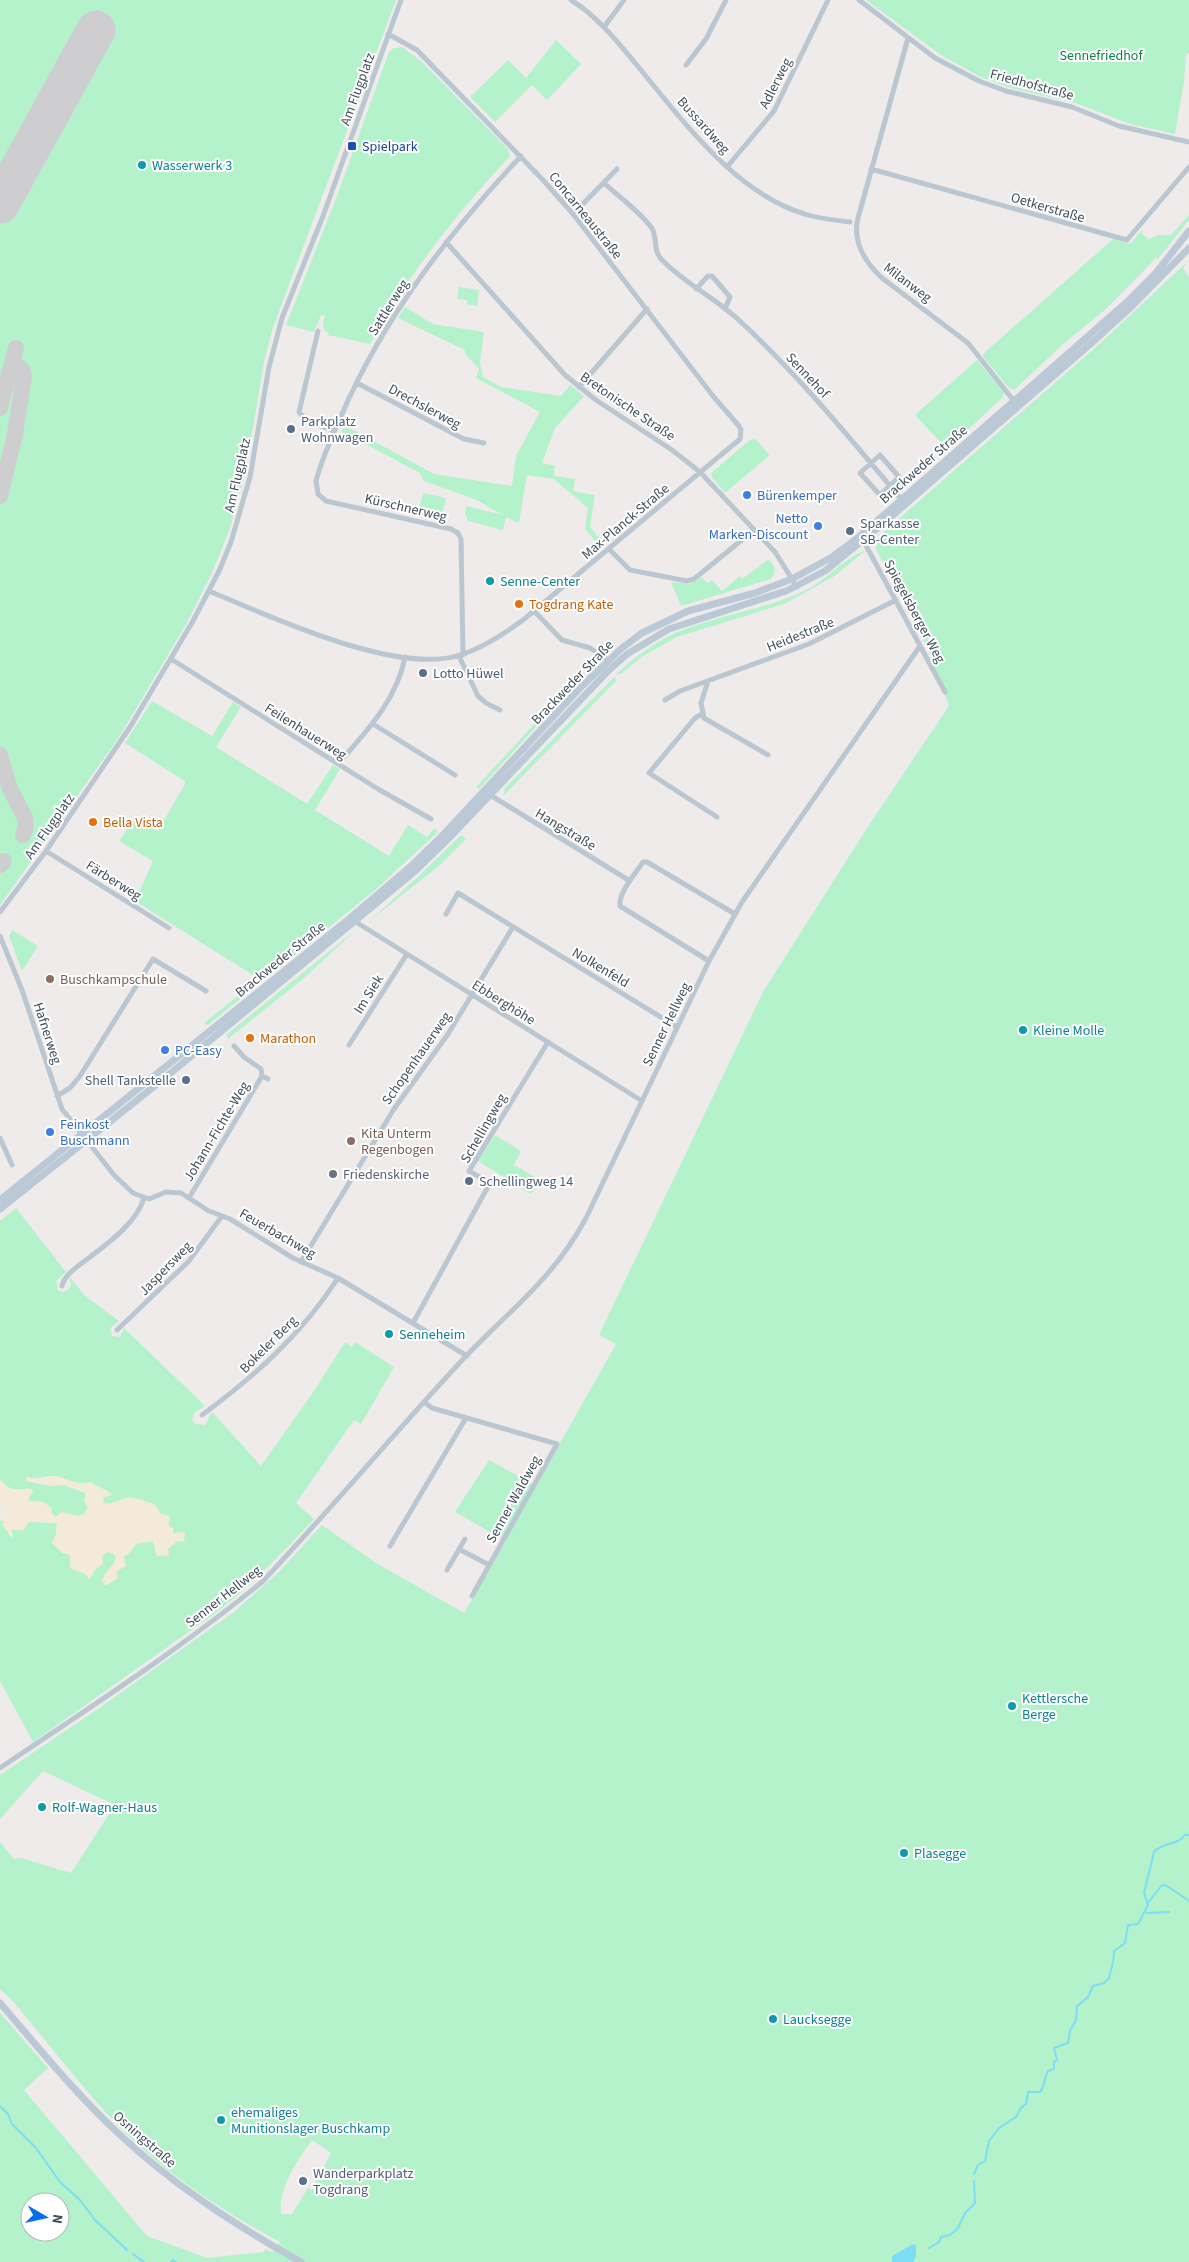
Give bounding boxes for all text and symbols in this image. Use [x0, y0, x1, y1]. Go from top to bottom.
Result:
park label: Sennefriedhof [1059, 46, 1143, 66]
street label: Am Flugplatz [336, 50, 380, 128]
street label: Adlerweg [755, 54, 797, 112]
street label: Friedhofstraße [988, 64, 1076, 106]
street label: Bussardweg [672, 93, 734, 159]
place label: Spielpark [362, 137, 418, 157]
marker: Spielpark [346, 140, 358, 152]
place label: Wasserwerk 3 [152, 156, 232, 176]
marker: Wasserwerk 3 [136, 159, 148, 171]
street label: Concarneaustraße [544, 168, 627, 264]
street label: Oetkerstraße [1008, 188, 1087, 228]
street label: Milanweg [879, 258, 936, 308]
street label: Sattlerweg [364, 275, 414, 340]
street label: Sennehof [781, 348, 834, 404]
street label: Bretonische Straße [576, 367, 679, 446]
street label: Drechslerweg [385, 379, 464, 434]
place label: Parkplatz Wohnwagen [301, 412, 373, 448]
street label: Brackweder Straße [875, 421, 972, 509]
marker: Parkplatz Wohnwagen [285, 423, 297, 435]
street label: Am Flugplatz [220, 436, 256, 515]
street label: Max-Planck-Straße [577, 479, 674, 564]
place label: Bürenkemper [757, 486, 837, 506]
street label: Kürschnerweg [363, 489, 449, 527]
marker: Bürenkemper [741, 489, 753, 501]
place label: Netto Marken-Discount [709, 509, 808, 545]
place label: Sparkasse SB-Center [860, 514, 920, 550]
marker: Netto Marken-Discount [812, 520, 824, 532]
marker: Sparkasse SB-Center [844, 525, 856, 537]
street label: Spiegelsberger Weg [878, 556, 950, 667]
place label: Senne-Center [500, 572, 580, 592]
marker: Senne-Center [484, 575, 496, 587]
place label: Togdrang Kate [529, 595, 613, 615]
marker: Togdrang Kate [513, 598, 525, 610]
street label: Heidestraße [764, 612, 837, 658]
street label: Brackweder Straße [527, 636, 618, 730]
place label: Lotto Hüwel [433, 664, 504, 684]
marker: Lotto Hüwel [417, 667, 429, 679]
street label: Feilenhauerweg [261, 699, 350, 765]
street label: Am Flugplatz [20, 790, 80, 863]
street label: Hangstraße [531, 804, 600, 856]
place label: Bella Vista [103, 813, 163, 833]
marker: Bella Vista [87, 816, 99, 828]
street label: Färberweg [82, 856, 145, 906]
street label: Brackweder Straße [231, 917, 330, 1002]
street label: Nolkenfeld [568, 943, 633, 993]
place label: Buschkampschule [60, 970, 167, 990]
street label: Im Siek [349, 971, 389, 1018]
marker: Buschkampschule [44, 973, 56, 985]
street label: Ebberghöhe [468, 975, 539, 1030]
street label: Senner Hellweg [638, 979, 696, 1070]
street label: Hafnerweg [28, 1000, 66, 1067]
street label: Schopenhauerweg [377, 1008, 456, 1109]
place label: Kleine Molle [1033, 1021, 1104, 1041]
marker: Kleine Molle [1017, 1024, 1029, 1036]
place label: Marathon [260, 1029, 316, 1049]
marker: Marathon [244, 1032, 256, 1044]
place label: PC-Easy [175, 1041, 222, 1061]
marker: PC-Easy [159, 1044, 171, 1056]
place label: Shell Tankstelle [85, 1071, 176, 1091]
marker: Shell Tankstelle [180, 1074, 192, 1086]
street label: Johann-Fichte-Weg [179, 1078, 255, 1185]
street label: Schellingweg [456, 1090, 512, 1167]
place label: Feinkost Buschmann [60, 1115, 130, 1151]
place label: Kita Unterm Regenbogen [361, 1124, 434, 1160]
marker: Feinkost Buschmann [44, 1126, 56, 1138]
marker: Kita Unterm Regenbogen [345, 1135, 357, 1147]
place label: Friedenskirche [343, 1165, 429, 1185]
marker: Friedenskirche [327, 1168, 339, 1180]
place label: Schellingweg 14 [479, 1172, 573, 1192]
marker: Schellingweg 14 [463, 1175, 475, 1187]
street label: Feuerbachweg [235, 1204, 320, 1264]
street label: Jaspersweg [135, 1237, 197, 1300]
street label: Bokeler Berg [235, 1311, 302, 1378]
place label: Senneheim [399, 1325, 465, 1345]
marker: Senneheim [383, 1328, 395, 1340]
street label: Senner Waldweg [482, 1452, 546, 1547]
street label: Senner Hellweg [181, 1561, 266, 1633]
place label: Kettlersche Berge [1022, 1689, 1088, 1725]
marker: Kettlersche Berge [1006, 1700, 1018, 1712]
place label: Rolf-Wagner-Haus [52, 1798, 157, 1818]
marker: Rolf-Wagner-Haus [36, 1801, 48, 1813]
place label: Plasegge [914, 1844, 966, 1864]
marker: Plasegge [898, 1847, 910, 1859]
place label: Laucksegge [783, 2010, 851, 2030]
marker: Laucksegge [767, 2013, 779, 2025]
place label: ehemaliges Munitionslager Buschkamp [231, 2103, 390, 2139]
street label: Osningstraße [108, 2107, 180, 2173]
marker: ehemaliges Munitionslager Buschkamp [215, 2114, 227, 2126]
place label: Wanderparkplatz Togdrang [313, 2164, 413, 2200]
marker: Wanderparkplatz Togdrang [297, 2175, 309, 2187]
north arrow [20, 2192, 70, 2242]
text: N [46, 2213, 67, 2225]

